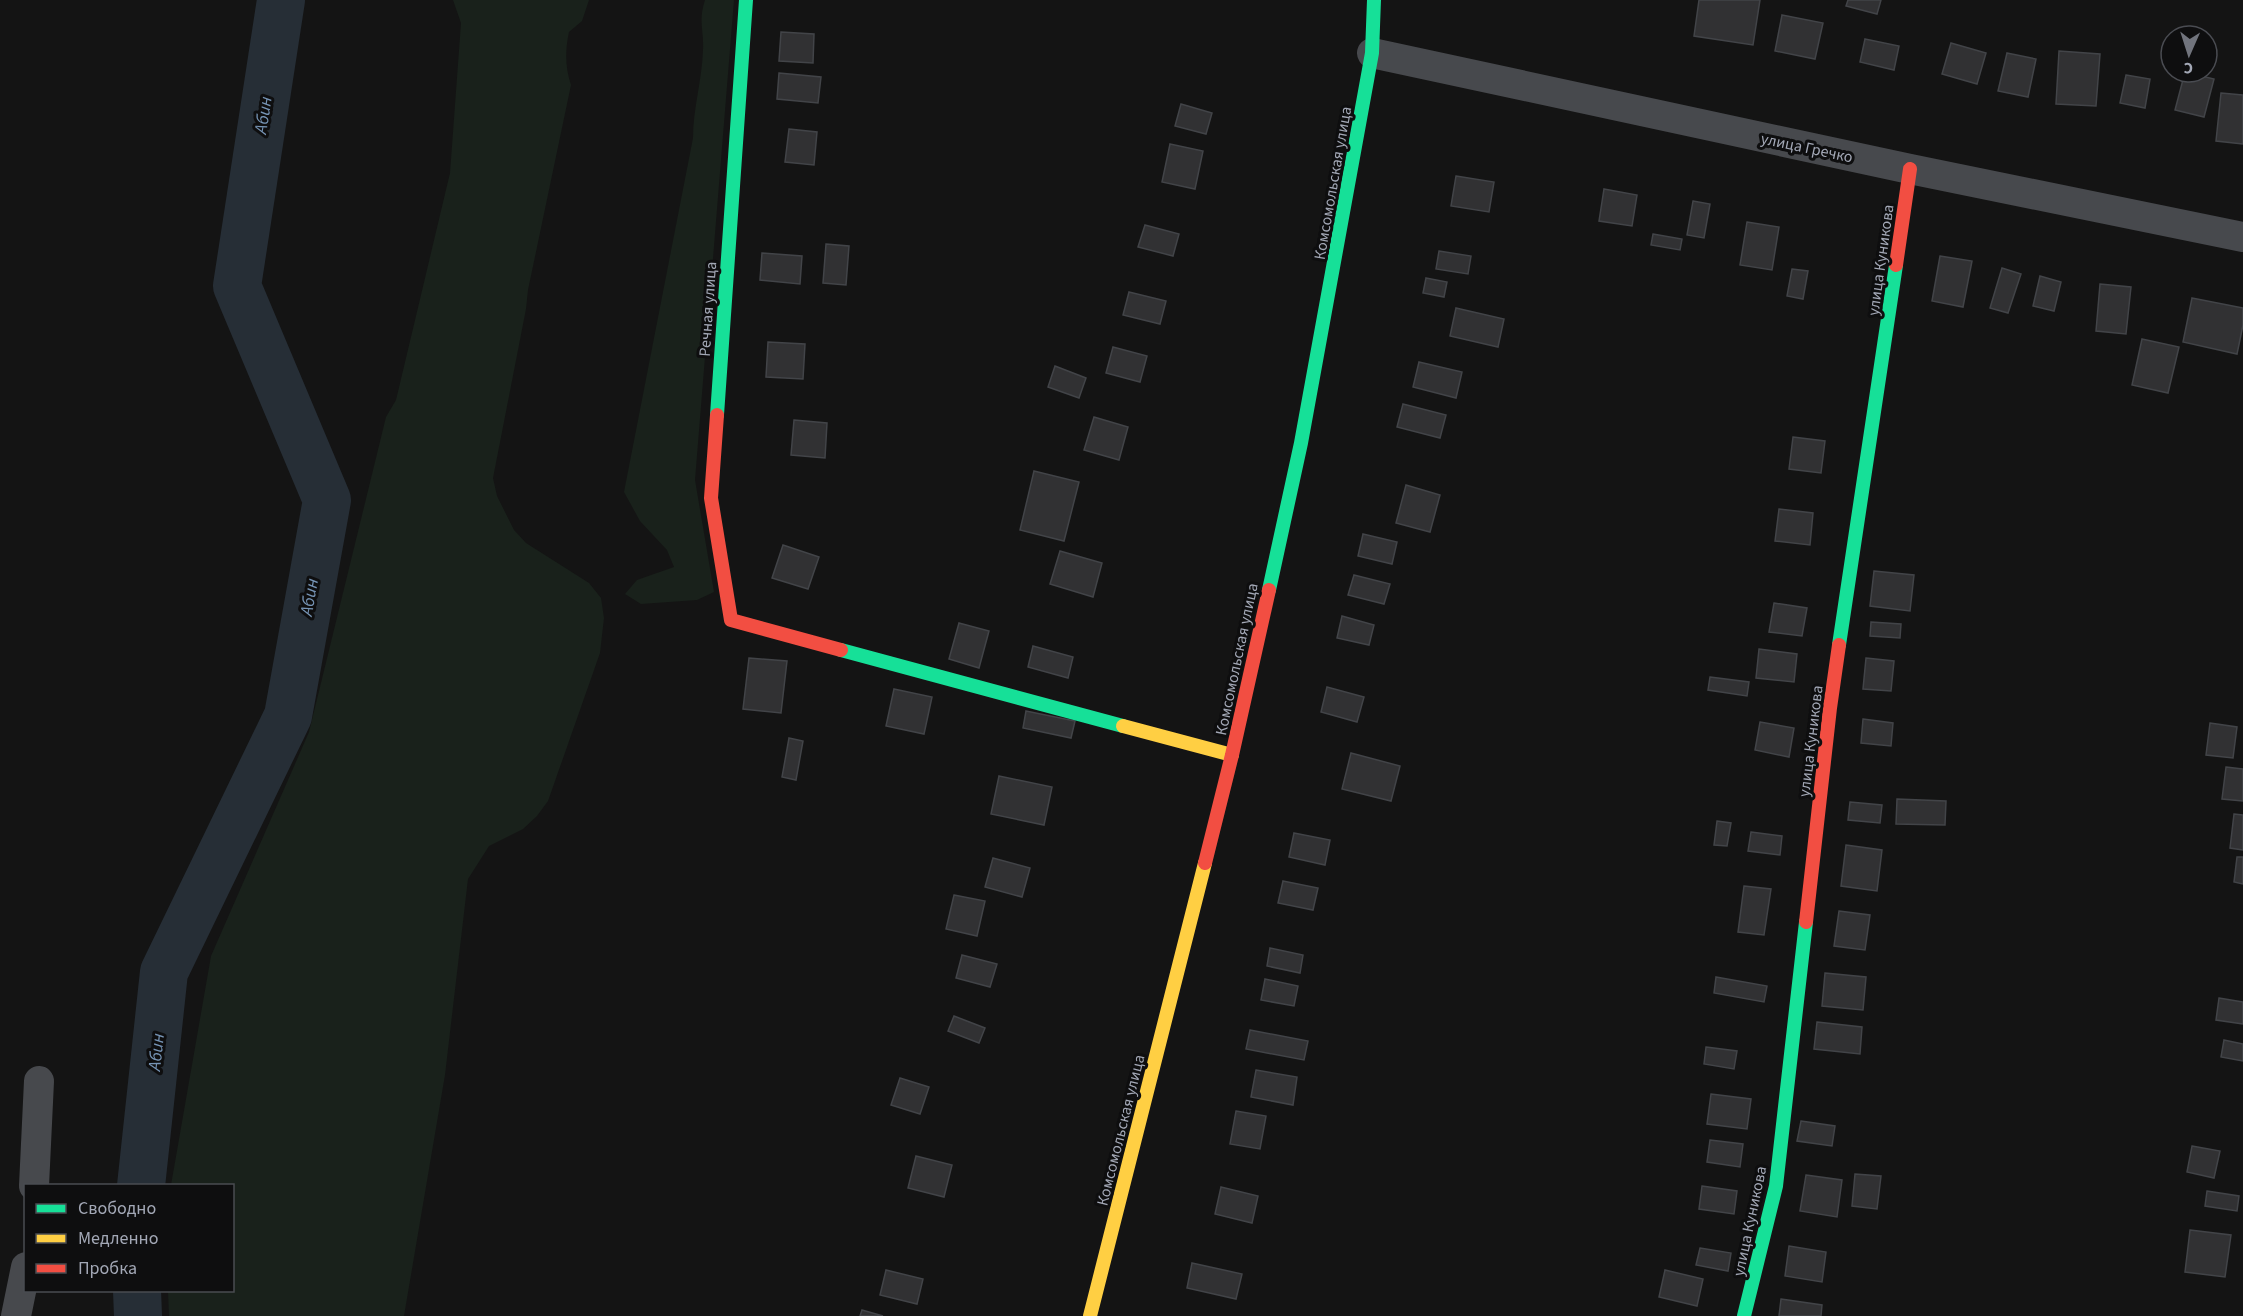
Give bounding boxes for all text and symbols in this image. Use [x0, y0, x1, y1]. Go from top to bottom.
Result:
north arrow [2159, 24, 2219, 84]
text: С [2183, 57, 2193, 79]
water label: Абин [248, 94, 279, 137]
street label: Комсомольская улица [1309, 105, 1357, 262]
street label: улица Гречко [1759, 127, 1855, 168]
street label: улица Куникова [1862, 203, 1900, 317]
street label: Речная улица [694, 261, 722, 357]
water label: Абин [294, 576, 325, 619]
street label: Комсомольская улица [1210, 581, 1264, 737]
street label: улица Куникова [1793, 684, 1829, 798]
water label: Абин [142, 1032, 171, 1073]
street label: Комсомольская улица [1092, 1052, 1150, 1208]
street label: улица Куникова [1728, 1164, 1772, 1278]
legend [24, 1184, 234, 1292]
text: Свободно [78, 1196, 156, 1221]
text: Медленно [78, 1226, 158, 1251]
text: Пробка [78, 1256, 137, 1281]

